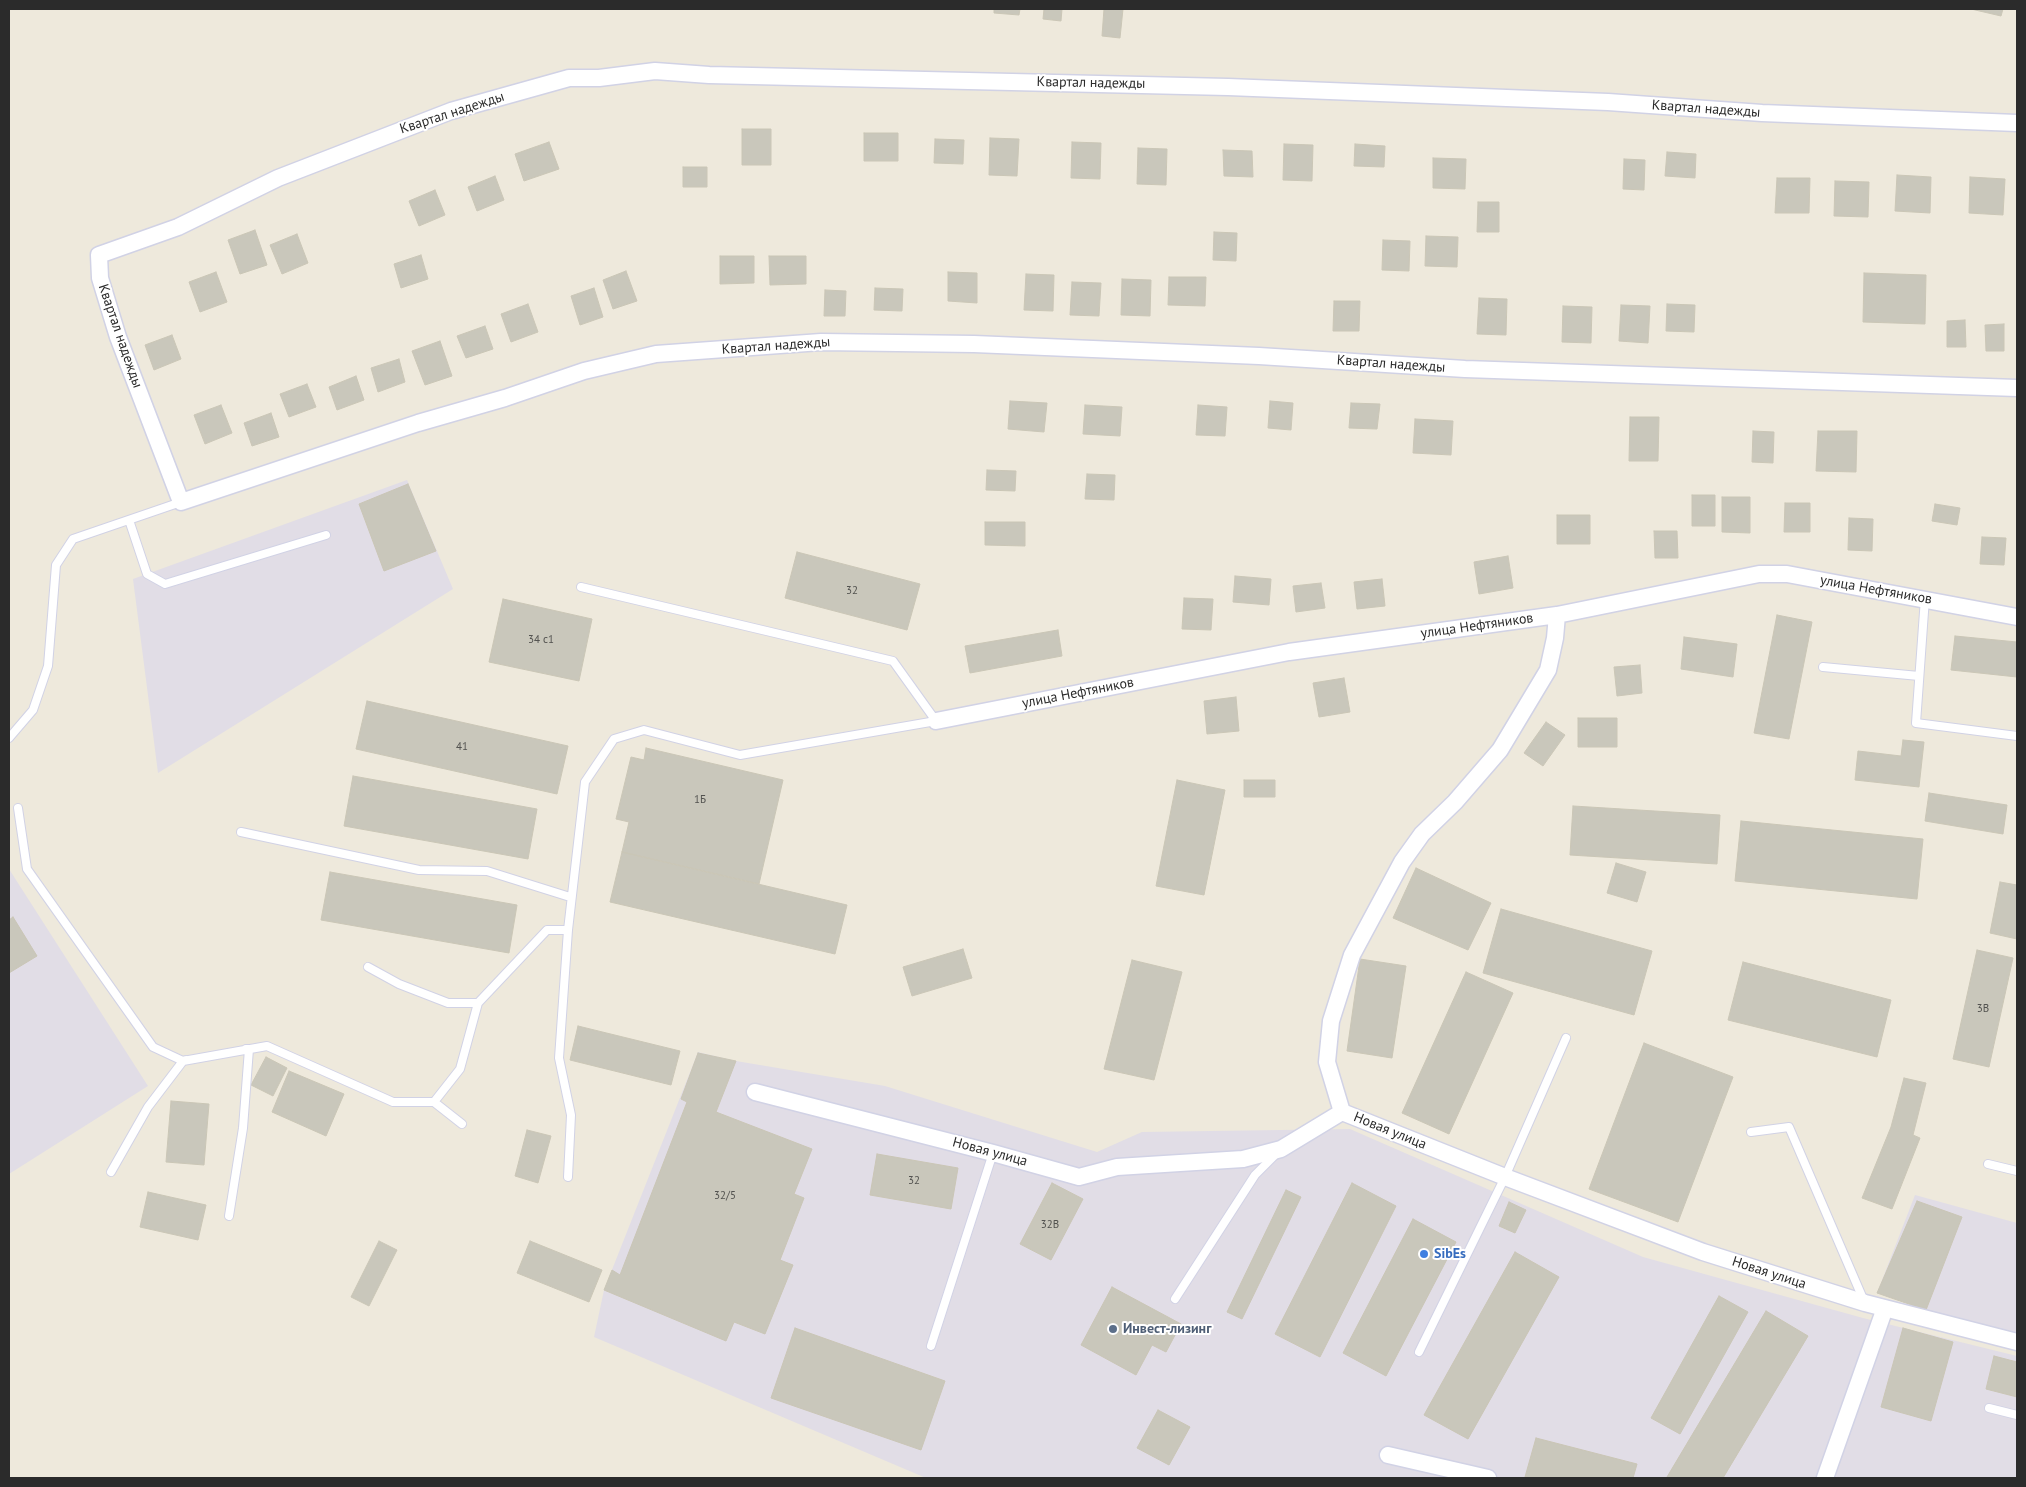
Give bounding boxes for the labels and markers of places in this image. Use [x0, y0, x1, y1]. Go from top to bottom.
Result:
place label: SibEs [1434, 1246, 1466, 1262]
marker: SibEs [1418, 1248, 1430, 1260]
place label: Инвест-лизинг [1123, 1321, 1211, 1337]
marker: Инвест-лизинг [1107, 1323, 1119, 1335]

